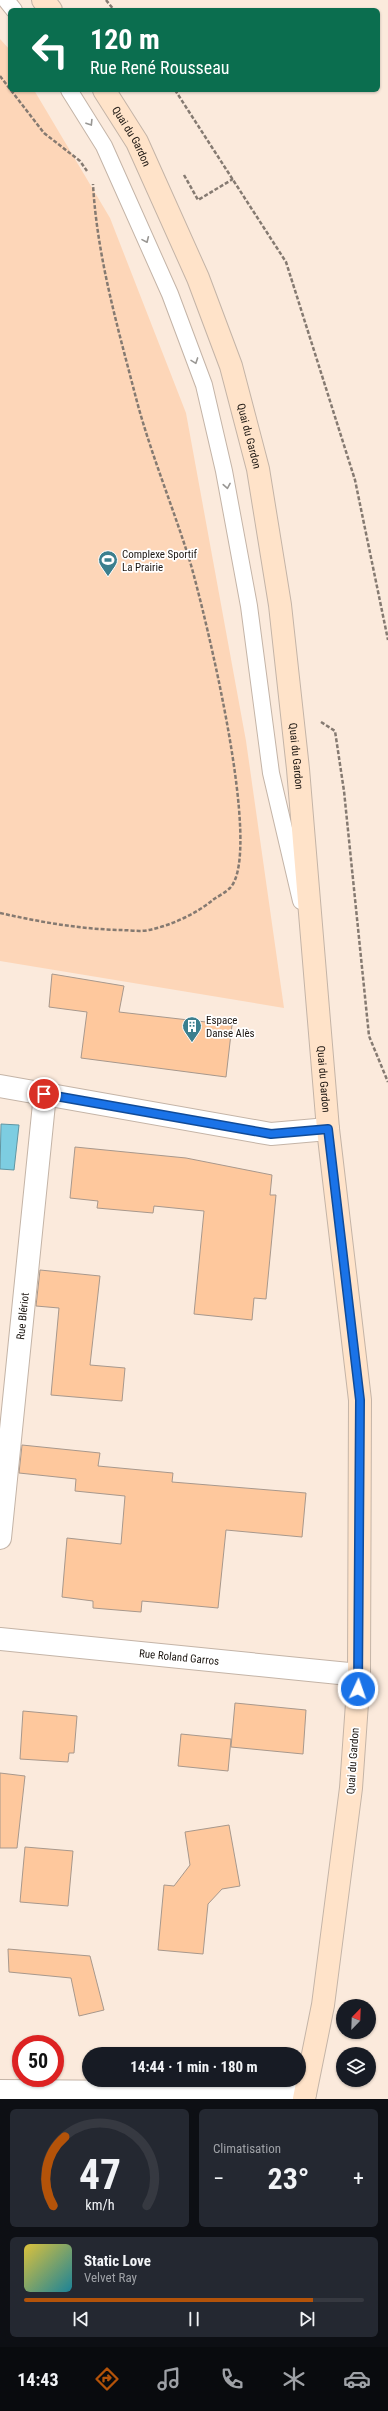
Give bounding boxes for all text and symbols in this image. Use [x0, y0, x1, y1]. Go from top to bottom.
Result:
text: 120 m [90, 23, 160, 56]
icon: left [24, 24, 76, 76]
text: Rue René Rousseau [90, 57, 230, 78]
street label: Quai du Gardon [110, 104, 154, 168]
one-way arrow [85, 119, 92, 126]
one-way arrow [141, 236, 149, 243]
one-way arrow [190, 357, 198, 364]
street label: Quai du Gardon [235, 402, 264, 470]
one-way arrow [222, 483, 231, 489]
place label: Complexe Sportif La Prairie [122, 548, 198, 574]
sports icon: Complexe Sportif La Prairie [97, 549, 119, 577]
street label: Quai du Gardon [286, 722, 306, 790]
place label: Espace Danse Alès [206, 1014, 255, 1040]
building icon: Espace Danse Alès [181, 1015, 203, 1043]
street label: Quai du Gardon [315, 1045, 333, 1113]
pin [27, 1077, 61, 1111]
icon: arrive [33, 1083, 55, 1105]
street label: Rue Blériot [14, 1292, 31, 1340]
street label: Rue Roland Garros [138, 1646, 220, 1667]
position arrow [337, 1668, 379, 1710]
street label: Quai du Gardon [344, 1727, 362, 1795]
north arrow [336, 1999, 376, 2039]
map controls [336, 1999, 376, 2087]
speed limit sign: 50 [12, 2035, 64, 2087]
button: layers [336, 2047, 376, 2087]
text: 14:44 · 1 min · 180 m [130, 2058, 258, 2076]
text: Climatisation [213, 2141, 281, 2156]
text: 47 [78, 2150, 121, 2199]
text: 23° [268, 2161, 310, 2196]
text: − [213, 2166, 224, 2191]
text: + [353, 2166, 364, 2191]
text: km/h [85, 2197, 114, 2213]
text: Static Love [84, 2252, 151, 2270]
text: Velvet Ray [84, 2270, 137, 2285]
icon: previous [70, 2308, 92, 2330]
icon: pause [183, 2308, 205, 2330]
icon: next [296, 2308, 318, 2330]
icon: directions [93, 2365, 121, 2393]
icon: music [155, 2365, 183, 2393]
icon: phone [218, 2365, 246, 2393]
icon: climate [280, 2365, 308, 2393]
icon: car [343, 2365, 371, 2393]
text: 14:43 [17, 2369, 59, 2390]

